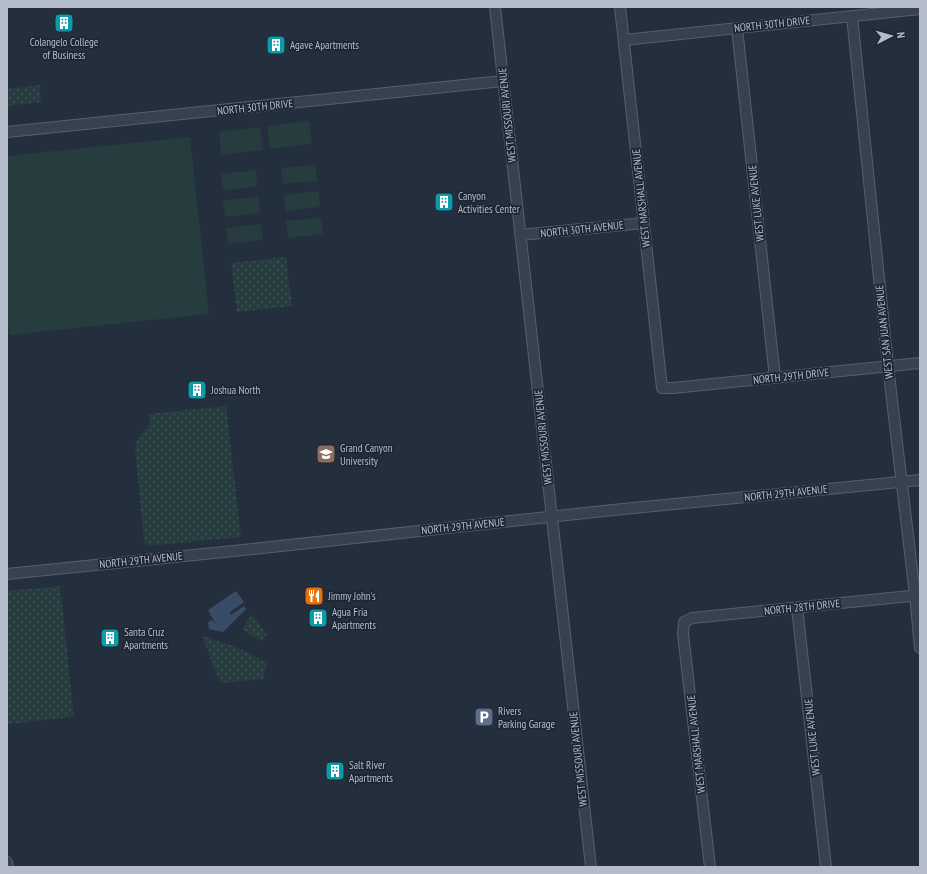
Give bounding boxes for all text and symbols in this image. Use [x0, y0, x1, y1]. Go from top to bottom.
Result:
building icon: Colangelo College of Business [53, 12, 75, 34]
street label: NORTH 30TH DRIVE [733, 13, 811, 35]
north arrow [871, 16, 911, 56]
text: N [894, 31, 908, 39]
building icon: Agave Apartments [265, 34, 287, 56]
place label: Colangelo College of Business [30, 35, 99, 62]
place label: Agave Apartments [290, 38, 359, 52]
street label: WEST MISSOURI AVENUE [495, 67, 519, 163]
street label: NORTH 30TH DRIVE [216, 96, 294, 118]
street label: WEST MARSHALL AVENUE [629, 148, 653, 248]
street label: WEST LUKE AVENUE [745, 164, 767, 242]
place label: Canyon Activities Center [458, 189, 520, 216]
building icon: Canyon Activities Center [433, 191, 455, 213]
street label: NORTH 30TH AVENUE [540, 218, 625, 240]
street label: WEST SAN JUAN AVENUE [872, 284, 896, 380]
street label: NORTH 29TH DRIVE [752, 365, 830, 387]
building icon: Joshua North [186, 379, 208, 401]
place label: Joshua North [210, 383, 260, 397]
street label: WEST MISSOURI AVENUE [531, 389, 555, 485]
place label: Grand Canyon University [340, 441, 393, 468]
school or university icon: Grand Canyon University [315, 443, 337, 465]
street label: NORTH 29TH AVENUE [744, 482, 829, 504]
street label: NORTH 29TH AVENUE [421, 515, 506, 537]
street label: NORTH 29TH AVENUE [99, 549, 184, 571]
restaurant icon: Jimmy John's [303, 585, 325, 607]
place label: Jimmy John's [327, 589, 376, 603]
street label: NORTH 28TH DRIVE [763, 596, 841, 618]
place label: Agua Fria Apartments [332, 605, 376, 632]
building icon: Agua Fria Apartments [307, 607, 329, 629]
place label: Santa Cruz Apartments [124, 625, 168, 652]
building icon: Santa Cruz Apartments [99, 627, 121, 649]
street label: WEST MARSHALL AVENUE [684, 694, 708, 794]
street label: WEST LUKE AVENUE [801, 698, 823, 776]
place label: Rivers Parking Garage [498, 704, 556, 731]
parking icon: Rivers Parking Garage [473, 706, 495, 728]
street label: WEST MISSOURI AVENUE [566, 711, 590, 807]
place label: Salt River Apartments [349, 758, 393, 785]
building icon: Salt River Apartments [324, 760, 346, 782]

